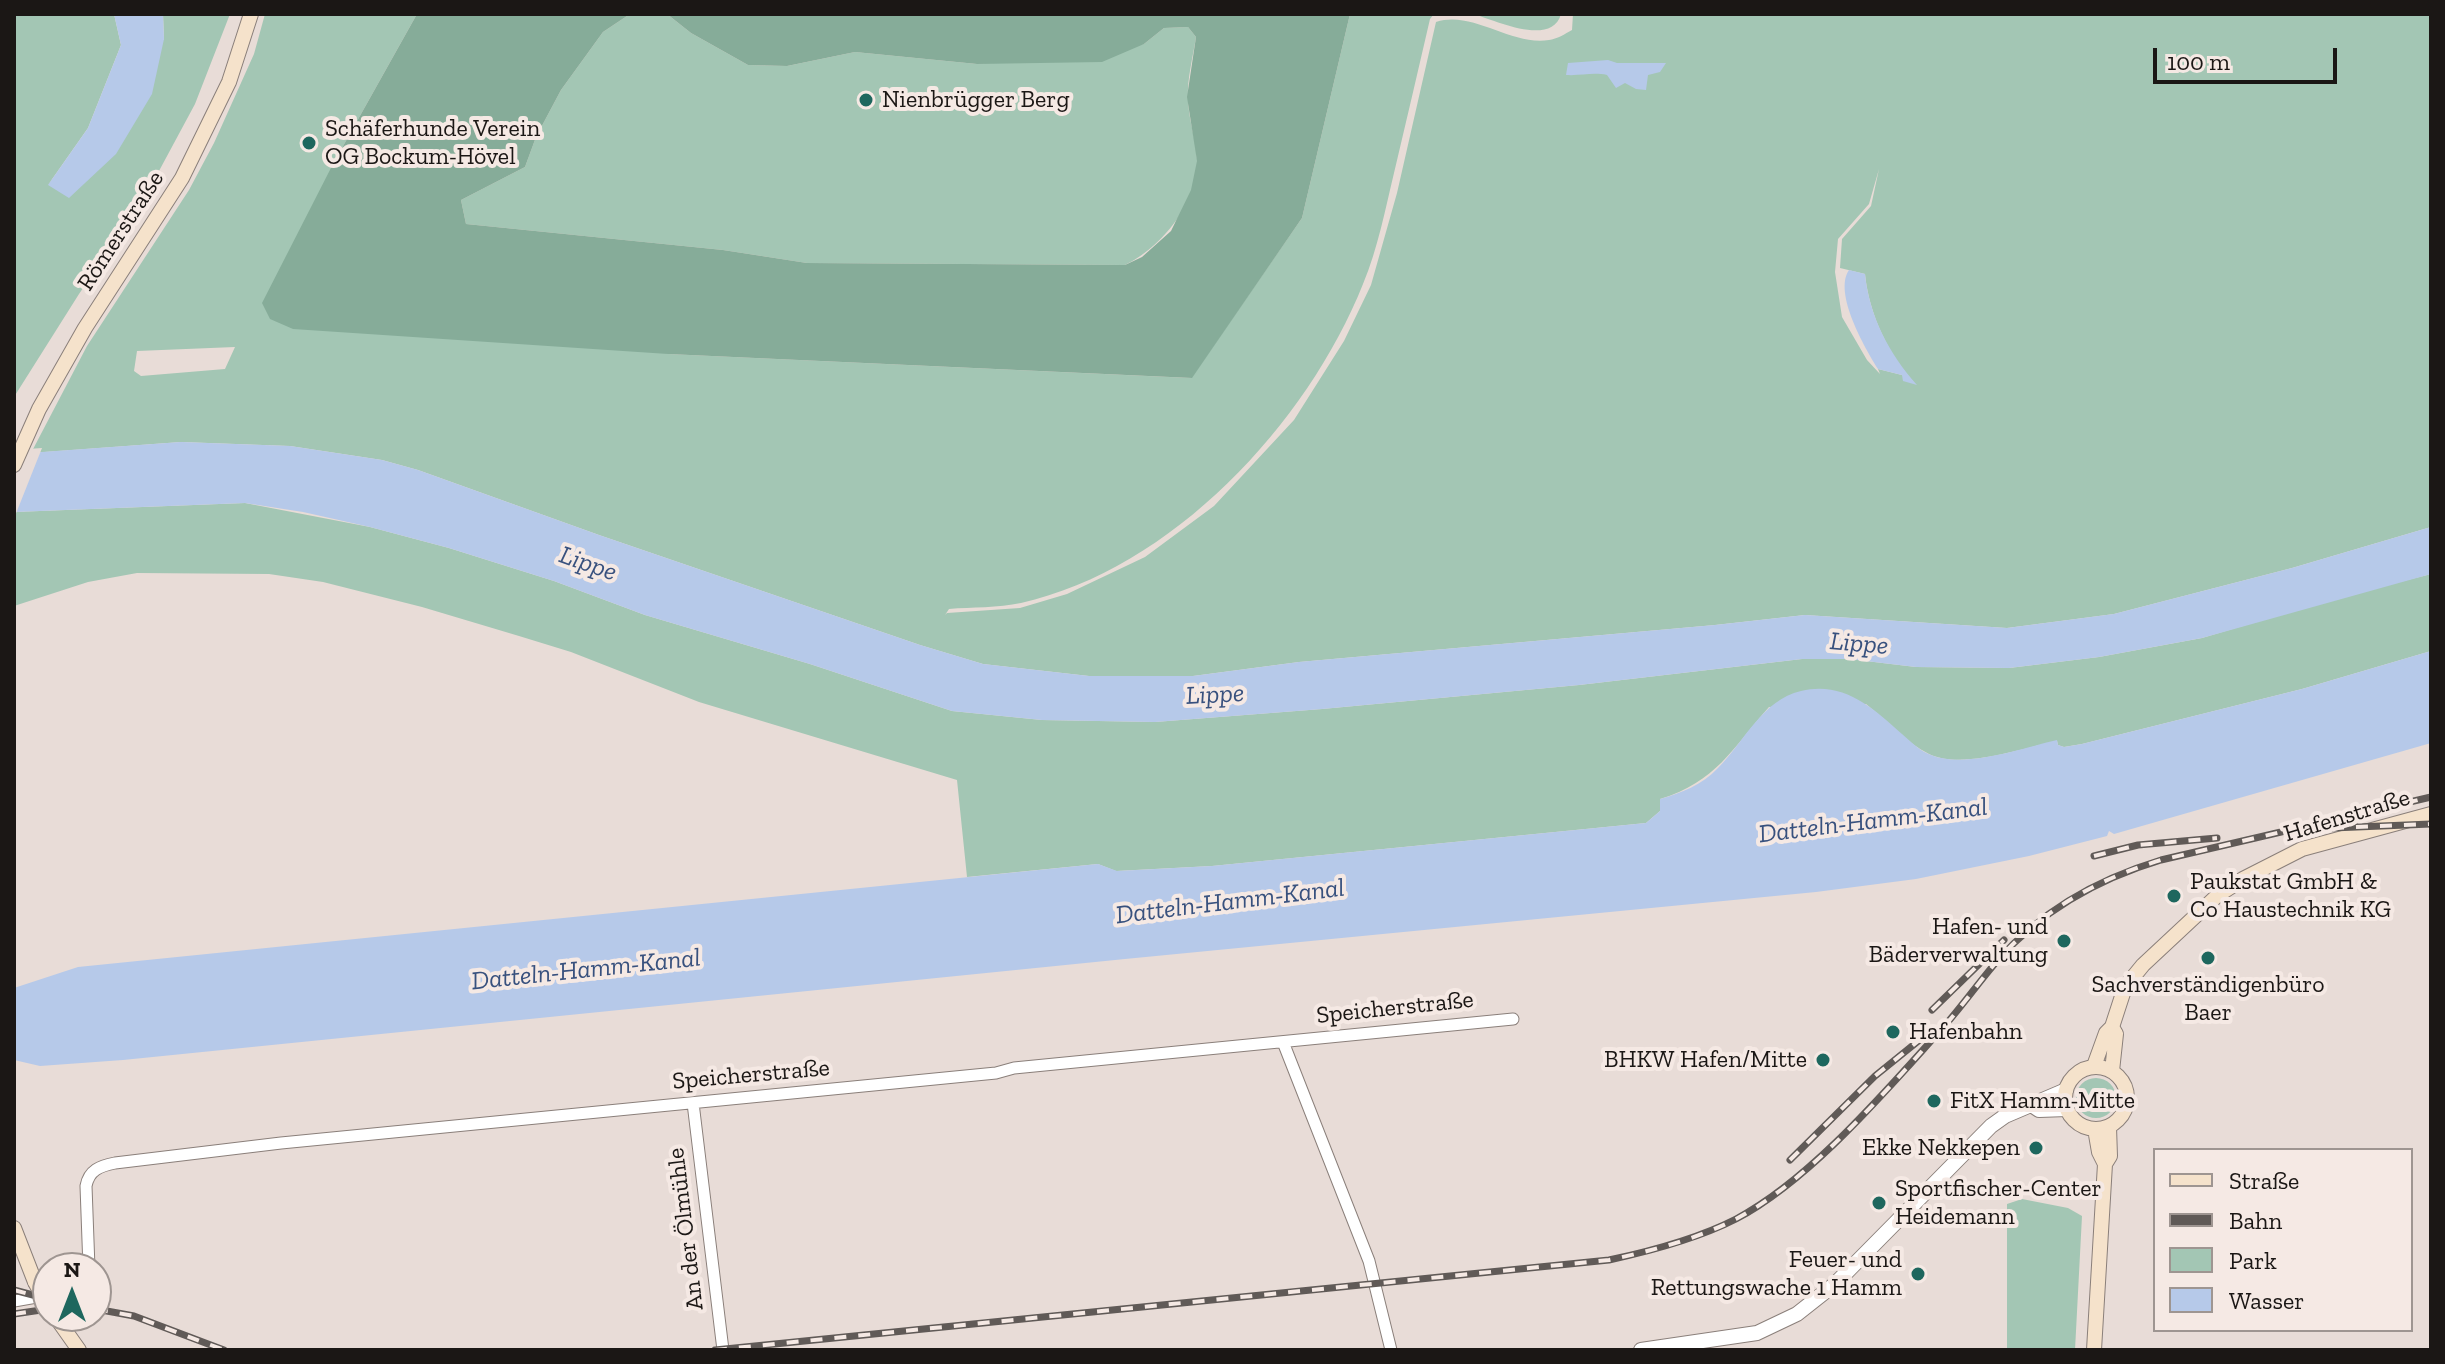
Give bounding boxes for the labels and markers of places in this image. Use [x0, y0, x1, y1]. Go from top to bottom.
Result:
place label: Nienbrügger Berg [882, 86, 1070, 114]
marker: Nienbrügger Berg [857, 91, 875, 109]
place label: Schäferhunde Verein OG Bockum-Hövel [325, 115, 540, 171]
marker: Schäferhunde Verein OG Bockum-Hövel [300, 134, 318, 152]
place label: Paukstat GmbH & Co Haustechnik KG [2190, 868, 2391, 924]
marker: Paukstat GmbH & Co Haustechnik KG [2165, 887, 2183, 905]
place label: Hafen- und Bäderverwaltung [1869, 913, 2048, 969]
marker: Hafen- und Bäderverwaltung [2055, 932, 2073, 950]
marker: Sachverständigenbüro Baer [2199, 949, 2217, 967]
place label: Sachverständigenbüro Baer [2091, 971, 2325, 1027]
place label: Hafenbahn [1909, 1018, 2023, 1046]
marker: Hafenbahn [1884, 1023, 1902, 1041]
place label: BHKW Hafen/Mitte [1604, 1046, 1807, 1074]
marker: BHKW Hafen/Mitte [1814, 1051, 1832, 1069]
place label: FitX Hamm-Mitte [1950, 1087, 2135, 1115]
marker: FitX Hamm-Mitte [1925, 1092, 1943, 1110]
place label: Ekke Nekkepen [1862, 1134, 2020, 1162]
marker: Ekke Nekkepen [2027, 1139, 2045, 1157]
place label: Sportfischer-Center Heidemann [1895, 1175, 2101, 1231]
marker: Sportfischer-Center Heidemann [1870, 1194, 1888, 1212]
place label: Feuer- und Rettungswache 1 Hamm [1651, 1246, 1902, 1302]
marker: Feuer- und Rettungswache 1 Hamm [1909, 1265, 1927, 1283]

